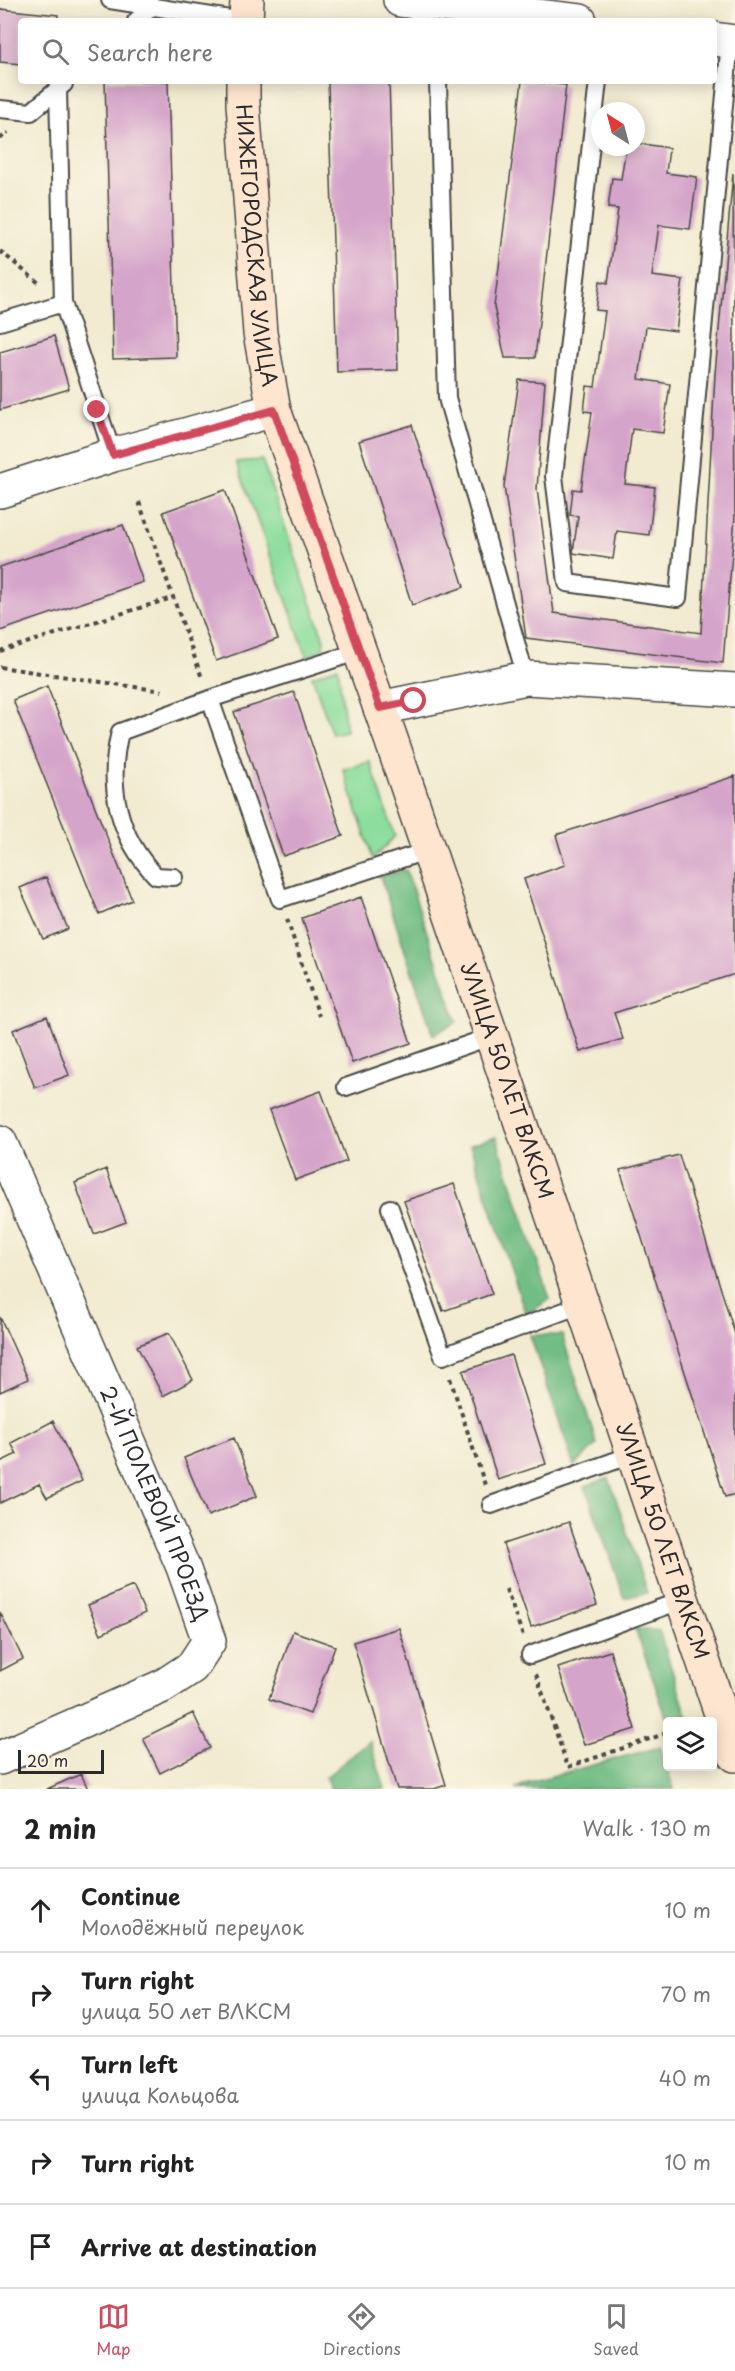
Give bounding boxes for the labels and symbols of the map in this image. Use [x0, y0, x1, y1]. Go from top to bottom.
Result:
north arrow [591, 102, 645, 156]
street label: НИЖЕГОРОДСКАЯ УЛИЦА [229, 103, 287, 389]
route end [83, 396, 109, 422]
route start [400, 687, 426, 713]
street label: УЛИЦА 50 ЛЕТ ВЛКСМ [454, 958, 564, 1203]
street label: 2-Й ПОЛЕВОЙ ПРОЕЗД [93, 1380, 219, 1624]
street label: УЛИЦА 50 ЛЕТ ВЛКСМ [610, 1418, 719, 1663]
scale bar [18, 1747, 104, 1774]

